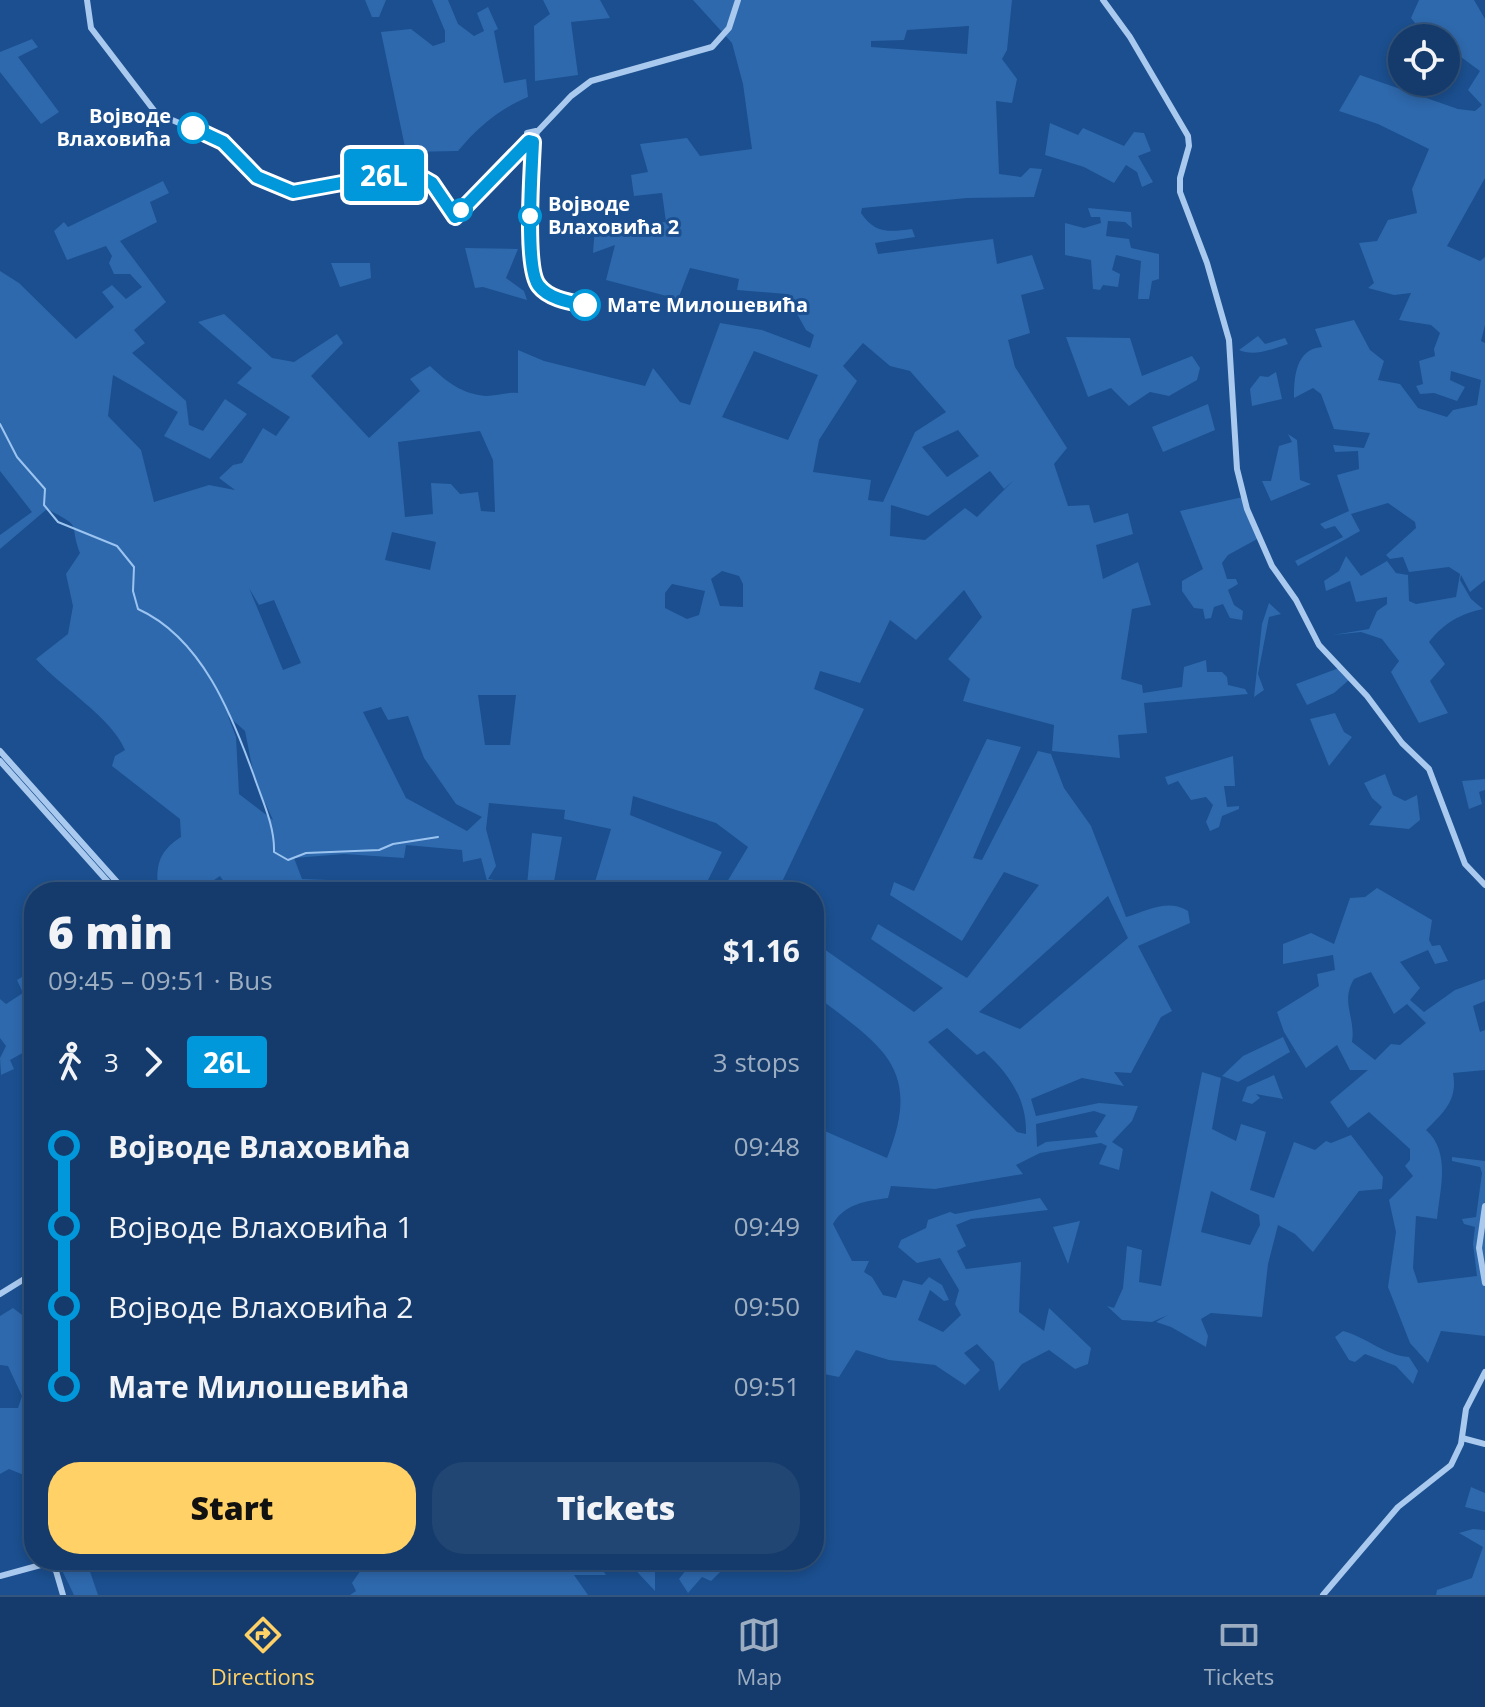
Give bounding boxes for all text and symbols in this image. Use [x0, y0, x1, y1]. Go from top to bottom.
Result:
map controls [1388, 24, 1460, 96]
button: locate [1388, 24, 1460, 96]
place label: Војводе Влаховића [56, 102, 171, 152]
marker: Војводе Влаховића [178, 113, 208, 143]
line badge: 26L [338, 149, 430, 201]
text: 26L [360, 156, 408, 194]
place label: Војводе Влаховића 2 [548, 190, 679, 240]
unlabelled marker [450, 199, 472, 221]
marker: Војводе Влаховића 2 [519, 205, 541, 227]
marker: Мате Милошевића [570, 290, 600, 320]
place label: Мате Милошевића [607, 291, 808, 318]
text: 6 min [48, 902, 173, 962]
text: $1.16 [723, 930, 800, 971]
text: 09:45 – 09:51 · Bus [48, 962, 273, 998]
icon: walk [48, 1040, 92, 1084]
icon: forward [131, 1040, 175, 1084]
text: 26L [203, 1043, 251, 1081]
text: 3 [104, 1044, 119, 1080]
text: 3 stops [713, 1044, 800, 1080]
text: Војводе Влаховића [108, 1126, 411, 1167]
text: 09:48 [734, 1128, 800, 1164]
text: Војводе Влаховића 1 [108, 1206, 413, 1247]
text: 09:49 [734, 1208, 800, 1244]
text: Војводе Влаховића 2 [108, 1286, 413, 1327]
text: 09:50 [734, 1288, 800, 1324]
text: Мате Милошевића [108, 1366, 409, 1407]
text: 09:51 [734, 1368, 800, 1404]
button: Start [48, 1462, 416, 1554]
button: Tickets [432, 1462, 800, 1554]
tab: Directions [211, 1613, 315, 1691]
tab: Map [737, 1613, 782, 1691]
tab: Tickets [1204, 1613, 1274, 1691]

